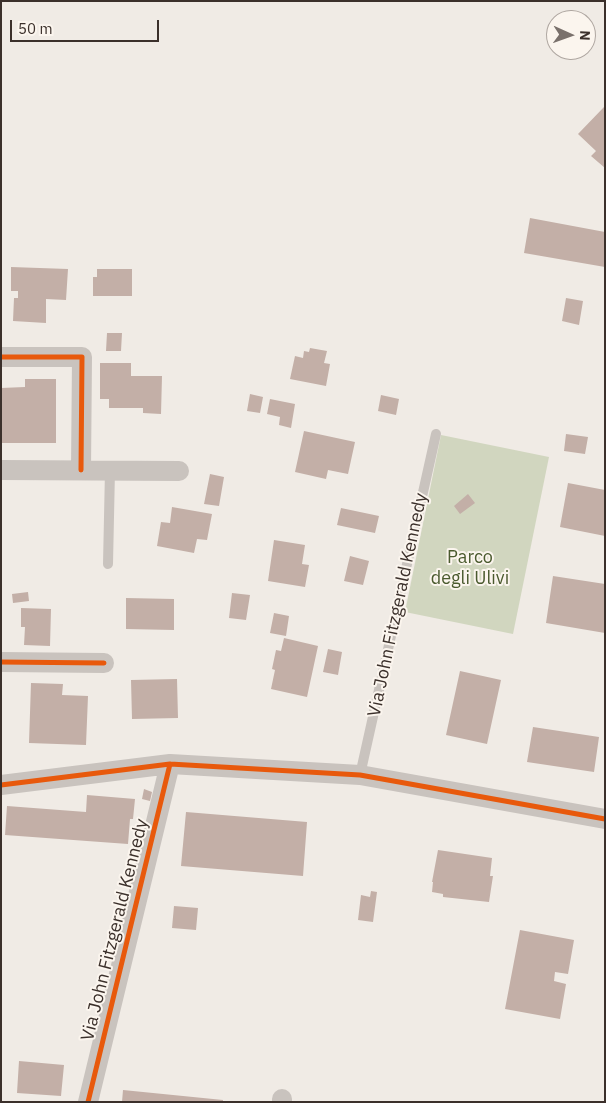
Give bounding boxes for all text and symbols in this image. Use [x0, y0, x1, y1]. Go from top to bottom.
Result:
scale bar [12, 10, 161, 42]
north arrow [546, 10, 596, 60]
text: 50 m [18, 19, 53, 38]
text: N [576, 30, 594, 41]
street label: Via John Fitzgerald Kennedy [364, 491, 432, 719]
park label: Parco degli Ulivi [431, 547, 509, 590]
street label: Via John Fitzgerald Kennedy [77, 817, 153, 1043]

